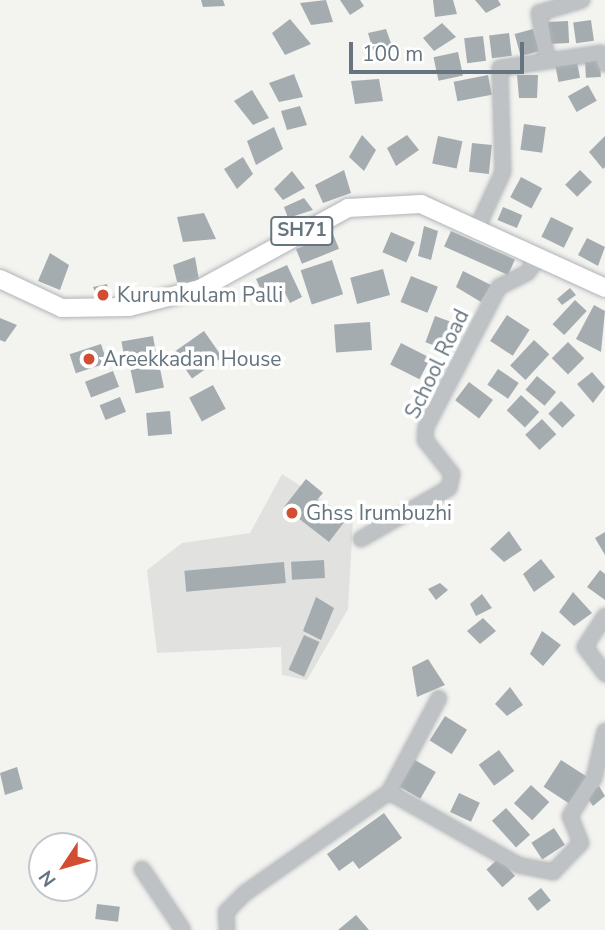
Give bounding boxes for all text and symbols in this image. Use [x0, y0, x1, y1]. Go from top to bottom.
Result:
scale bar [353, 28, 528, 72]
text: 100 m [362, 40, 423, 68]
road number: SH71 [269, 216, 335, 246]
place label: Kurumkulam Palli [117, 282, 283, 308]
marker: Kurumkulam Palli [95, 287, 111, 303]
street label: School Road [400, 305, 474, 423]
place label: Areekkadan House [103, 346, 281, 372]
marker: Areekkadan House [81, 351, 97, 367]
place label: Ghss Irumbuzhi [306, 500, 452, 526]
marker: Ghss Irumbuzhi [284, 505, 300, 521]
north arrow [28, 832, 98, 902]
text: N [33, 865, 62, 892]

